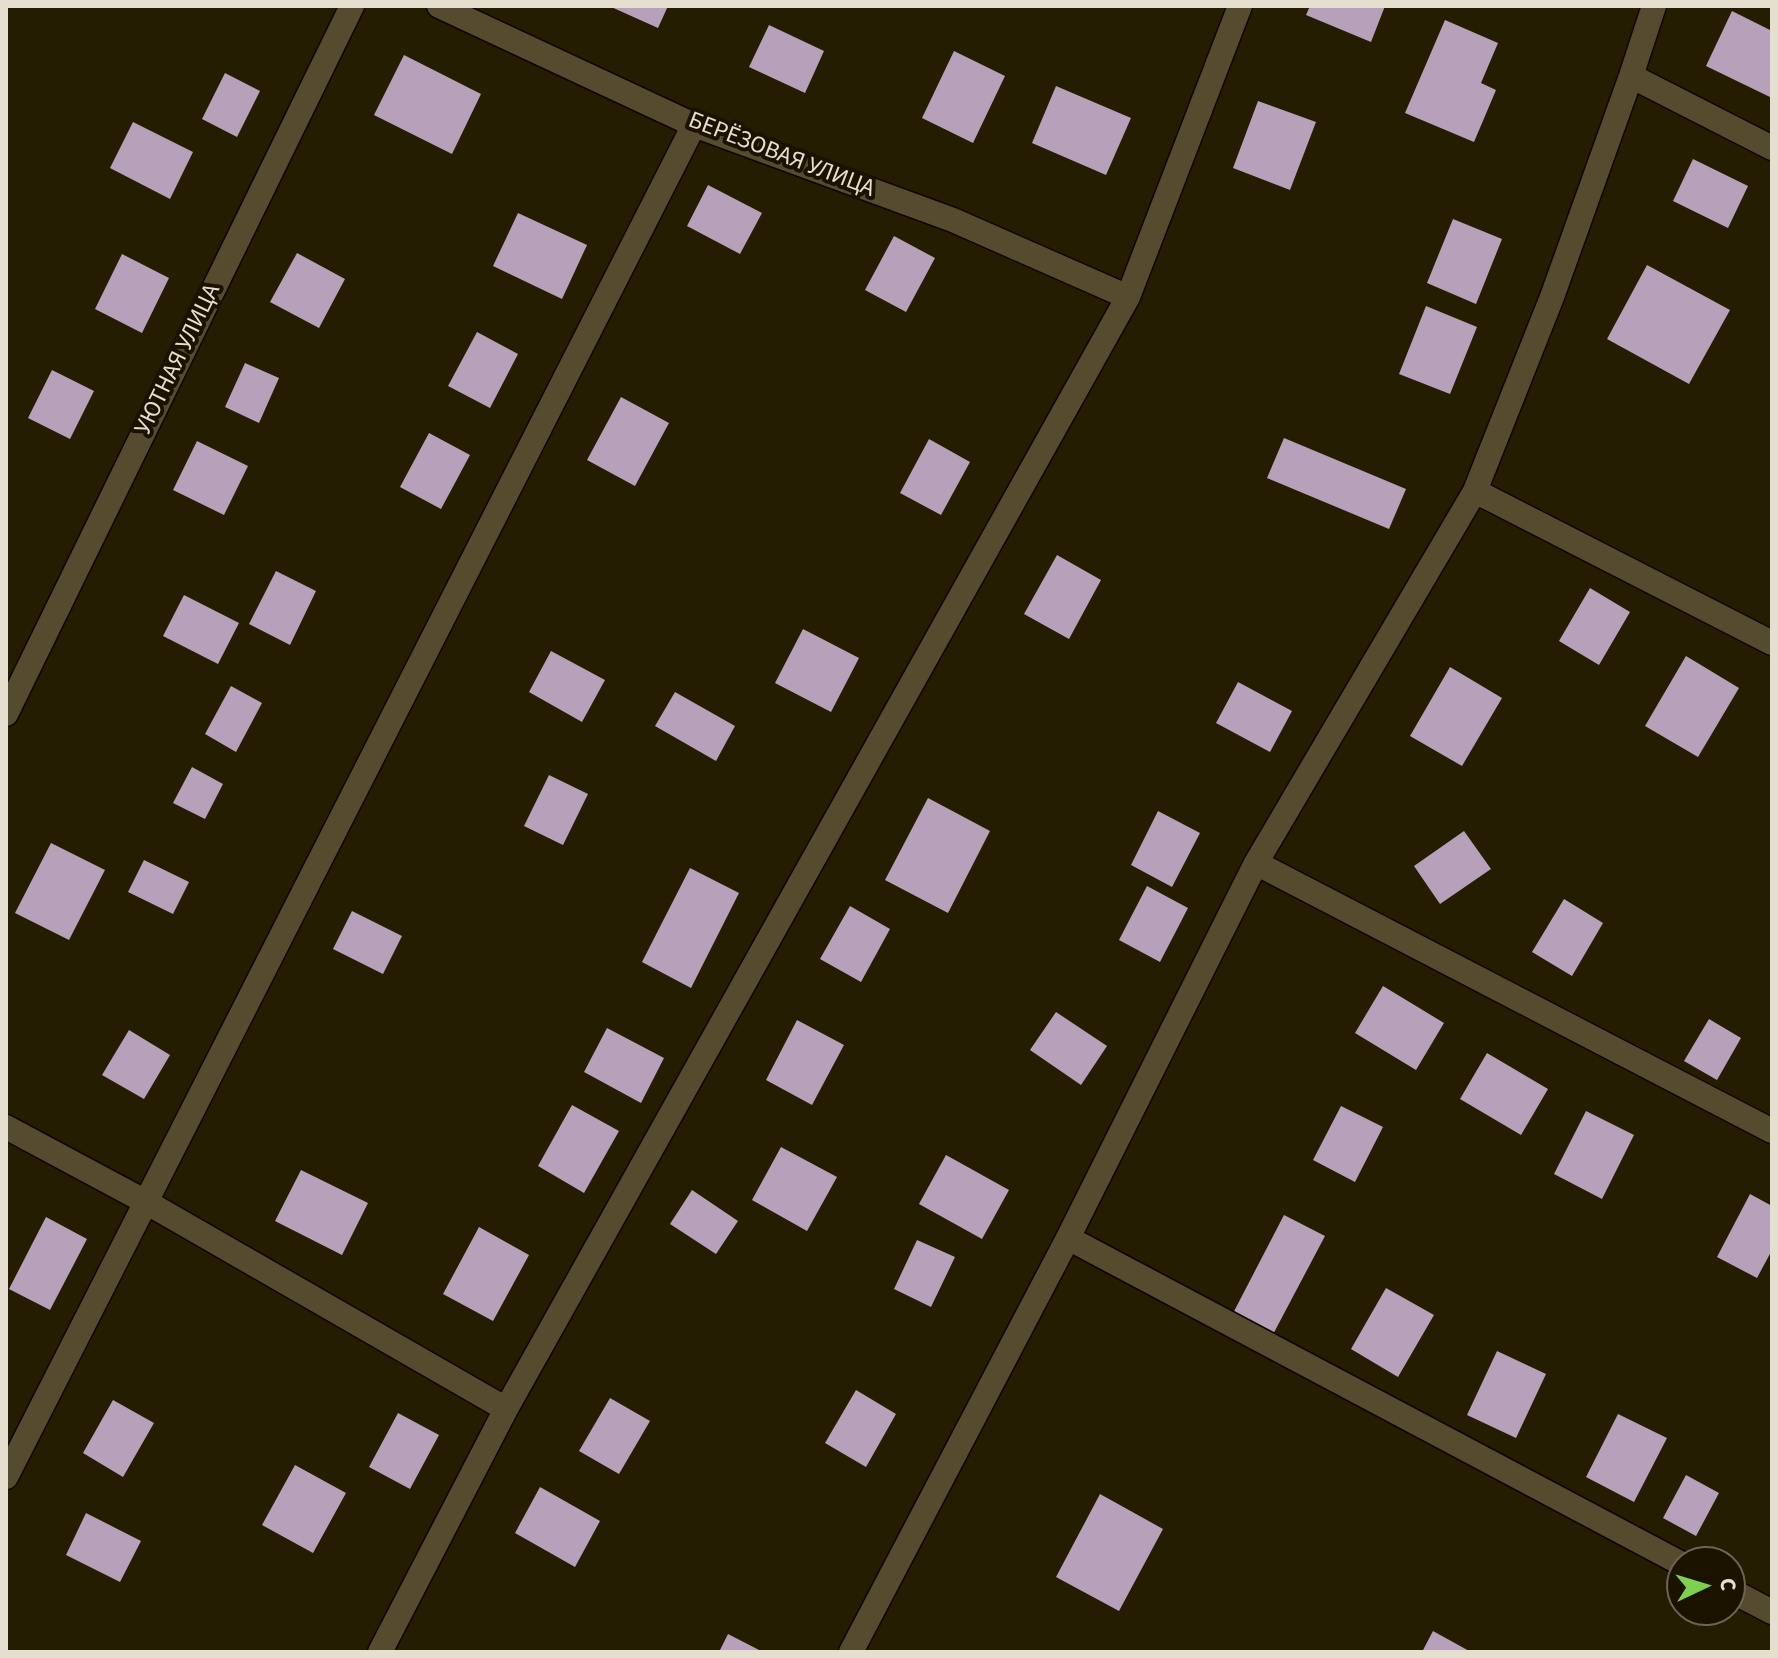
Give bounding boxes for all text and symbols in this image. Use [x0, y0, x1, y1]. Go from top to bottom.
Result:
street label: БЕРЁЗОВАЯ УЛИЦА [684, 107, 878, 205]
street label: УЮТНАЯ УЛИЦА [130, 280, 228, 440]
north arrow [1666, 1546, 1746, 1626]
text: С [1712, 1577, 1744, 1592]

